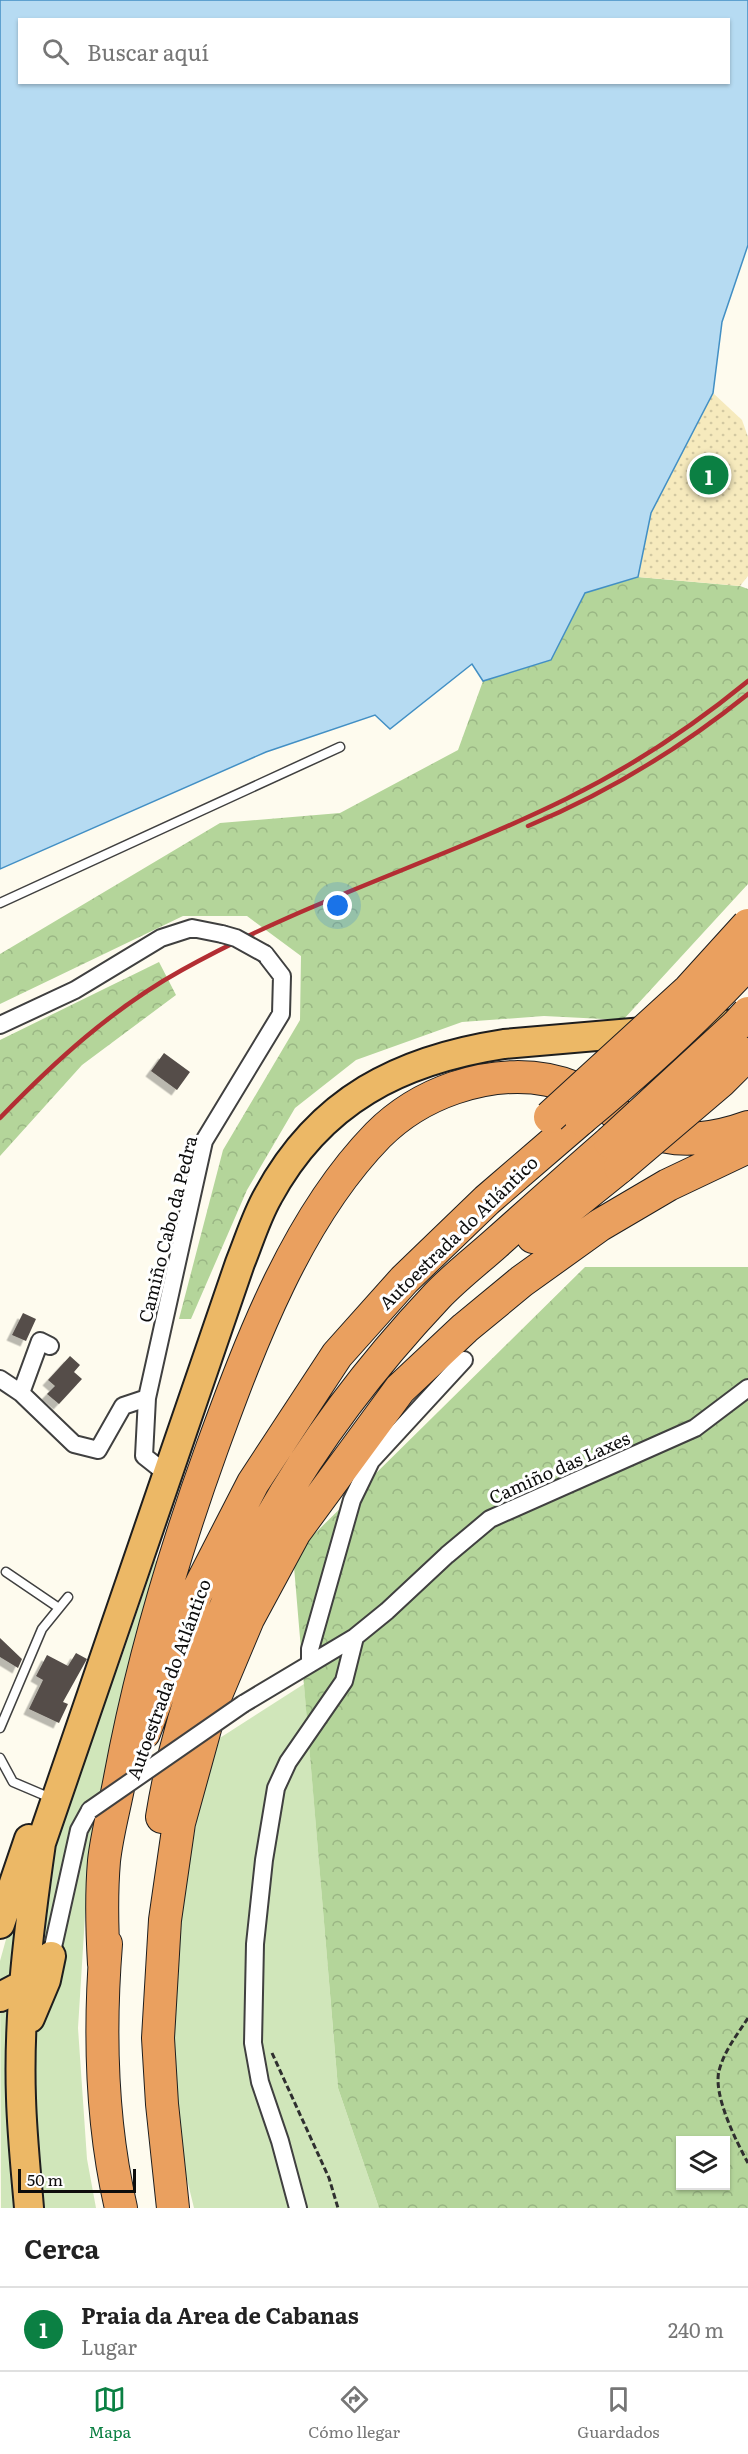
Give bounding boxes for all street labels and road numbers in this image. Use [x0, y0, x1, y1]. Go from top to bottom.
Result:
street label: Camiño Cabo da Pedra [131, 1132, 203, 1325]
street label: Autoestrada do Atlántico [372, 1149, 544, 1315]
street label: Camiño das Laxes [484, 1424, 634, 1510]
street label: Autoestrada do Atlántico [119, 1575, 217, 1783]

